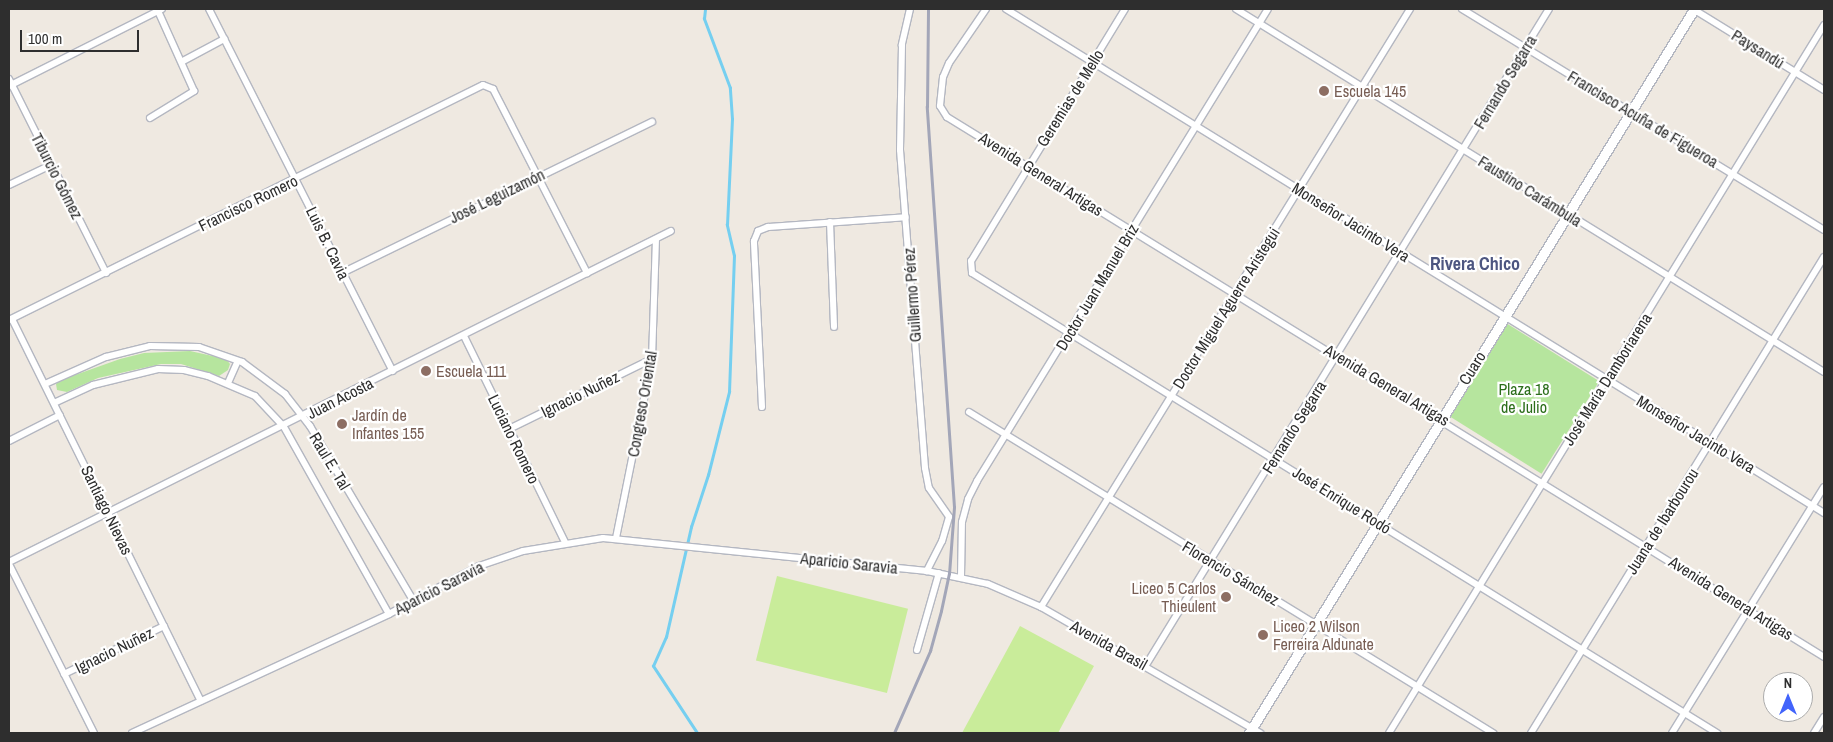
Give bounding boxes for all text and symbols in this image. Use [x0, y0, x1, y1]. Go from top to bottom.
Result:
scale bar [22, 20, 141, 52]
street label: Paysandú [1728, 25, 1788, 73]
text: 100 m [28, 28, 62, 49]
street label: Fernando Segarra [1470, 32, 1540, 132]
street label: Geremias de Mello [1032, 46, 1108, 150]
street label: Francisco Acuña de Figueroa [1564, 66, 1722, 172]
place label: Escuela 145 [1334, 81, 1406, 101]
marker: Escuela 145 [1318, 85, 1330, 97]
street label: Avenida General Artigas [975, 128, 1107, 220]
street label: Tiburcio Gómez [27, 130, 87, 222]
street label: Faustino Carámbula [1475, 152, 1585, 230]
street label: José Leguizamón [446, 165, 548, 227]
street label: Francisco Romero [195, 171, 301, 235]
street label: Monseñor Jacinto Vera [1289, 178, 1413, 266]
street label: Luis B. Cavia [302, 203, 354, 283]
street label: Doctor Juan Manuel Briz [1052, 220, 1142, 354]
street label: Doctor Miguel Aguerre Aristegui [1168, 223, 1284, 393]
street label: Guillermo Pérez [899, 247, 925, 343]
district label: Rivera Chico [1430, 253, 1520, 275]
street label: José María Damboriarena [1558, 309, 1656, 449]
street label: Avenida General Artigas [1321, 340, 1453, 430]
street label: Cuaro [1454, 348, 1490, 388]
street label: Congreso Oriental [623, 350, 661, 458]
place label: Escuela 111 [436, 361, 506, 381]
marker: Escuela 111 [420, 365, 432, 377]
street label: Ignacio Nuñez [538, 367, 622, 421]
street label: Juan Acosta [303, 373, 377, 423]
street label: Fernando Segarra [1258, 377, 1330, 477]
park label: Plaza 18 de Julio [1498, 379, 1550, 417]
street label: Luciano Romero [484, 391, 544, 487]
street label: Monseñor Jacinto Vera [1633, 391, 1759, 477]
place label: Jardín de Infantes 155 [352, 405, 424, 443]
marker: Jardín de Infantes 155 [336, 418, 348, 430]
street label: Raul E. Tal [305, 429, 355, 493]
street label: Santiago Nievas [77, 462, 137, 558]
street label: José Enrique Rodó [1289, 462, 1395, 538]
street label: Juana de Ibarbourou [1622, 465, 1702, 577]
street label: Florencio Sánchez [1179, 537, 1283, 609]
street label: Aparicio Saravia [799, 548, 899, 578]
street label: Avenida General Artigas [1665, 552, 1797, 644]
street label: Aparicio Saravia [391, 557, 487, 619]
place label: Liceo 5 Carlos Thieulent [1131, 578, 1216, 616]
marker: Liceo 5 Carlos Thieulent [1220, 591, 1232, 603]
street label: Avenida Brasil [1067, 616, 1151, 674]
place label: Liceo 2 Wilson Ferreira Aldunate [1273, 616, 1374, 654]
street label: Ignacio Nuñez [72, 623, 156, 677]
marker: Liceo 2 Wilson Ferreira Aldunate [1257, 629, 1269, 641]
north arrow [1763, 672, 1813, 722]
text: N [1784, 674, 1792, 692]

